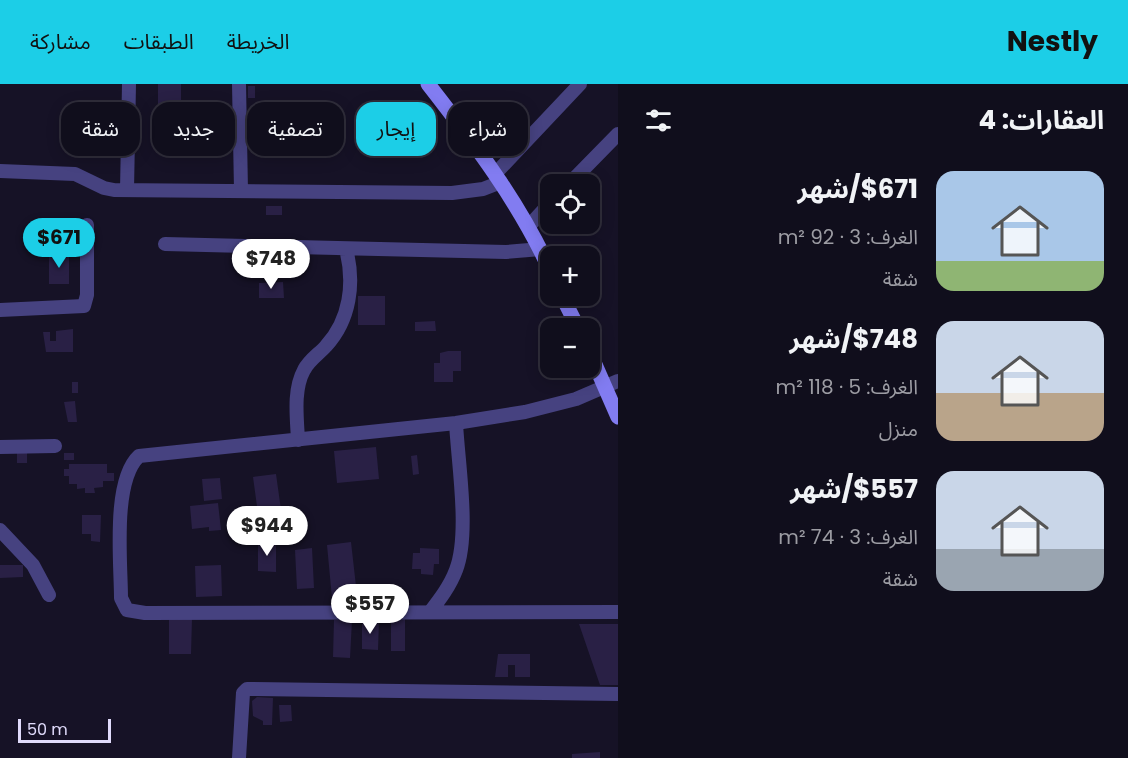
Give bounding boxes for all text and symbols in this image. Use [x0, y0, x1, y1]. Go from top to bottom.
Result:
text: Nestly [1007, 22, 1098, 61]
text: مشاركة [30, 27, 91, 56]
text: الطبقات [124, 27, 194, 56]
text: الخريطة [227, 27, 290, 56]
chip: شقة [61, 102, 140, 156]
chip: جديد [152, 102, 235, 156]
chip: تصفية [247, 102, 344, 156]
chip: إيجار [356, 102, 436, 156]
chip: شراء [448, 102, 528, 156]
text: العقارات: 4 [979, 102, 1104, 138]
icon: filters [642, 104, 675, 137]
text: $671/شهر [798, 171, 918, 207]
map controls [540, 174, 600, 378]
button: locate [540, 174, 600, 234]
icon: home [984, 195, 1056, 267]
pin: $671 [23, 218, 95, 269]
text: $671 [37, 223, 81, 251]
text: الغرف: 3 · 92 m² [778, 223, 918, 251]
pin: $748 [235, 239, 307, 290]
text: $748 [246, 244, 296, 272]
button: + [540, 246, 600, 306]
text: شقة [883, 265, 918, 293]
button: − [540, 318, 600, 378]
text: $748/شهر [790, 321, 918, 357]
icon: home [984, 345, 1056, 417]
text: الغرف: 5 · 118 m² [776, 373, 918, 401]
text: منزل [879, 415, 918, 443]
text: $557/شهر [790, 471, 918, 507]
icon: home [984, 495, 1056, 567]
pin: $944 [231, 506, 303, 557]
text: $944 [241, 511, 293, 539]
text: الغرف: 3 · 74 m² [778, 523, 918, 551]
text: شقة [883, 565, 918, 593]
pin: $557 [334, 584, 406, 635]
text: $557 [345, 589, 395, 617]
scale bar [18, 716, 111, 744]
text: 50 m [27, 718, 68, 741]

